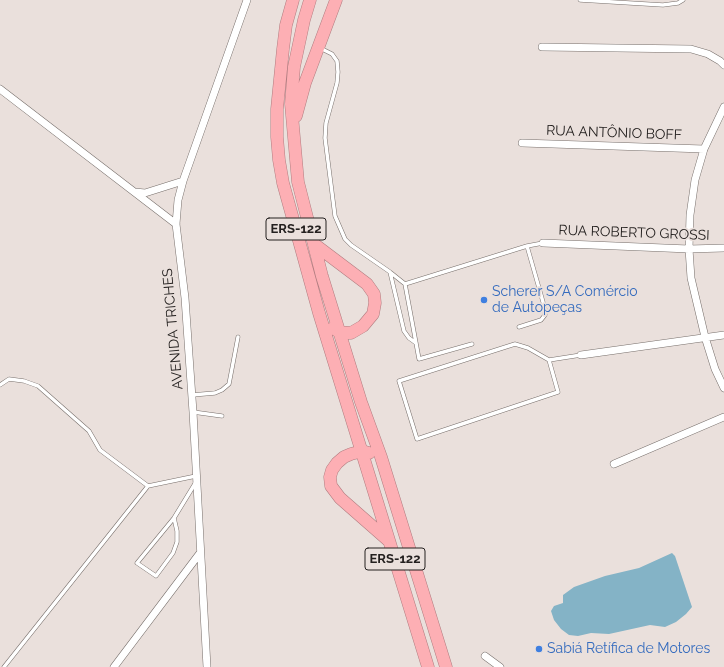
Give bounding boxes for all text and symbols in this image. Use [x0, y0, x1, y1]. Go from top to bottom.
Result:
street label: RUA ANTÔNIO BOFF [546, 122, 682, 144]
road number: ERS-122 [266, 218, 326, 240]
street label: RUA ROBERTO GROSSI [558, 222, 710, 244]
street label: AVENIDA TRICHES [159, 268, 187, 390]
place label: Scherer S/A Comércio de Autopeças [492, 284, 638, 316]
marker: Scherer S/A Comércio de Autopeças [479, 295, 489, 305]
road number: ERS-122 [365, 548, 425, 570]
place label: Sabiá Retífica de Motores [547, 641, 710, 657]
marker: Sabiá Retífica de Motores [534, 644, 544, 654]

